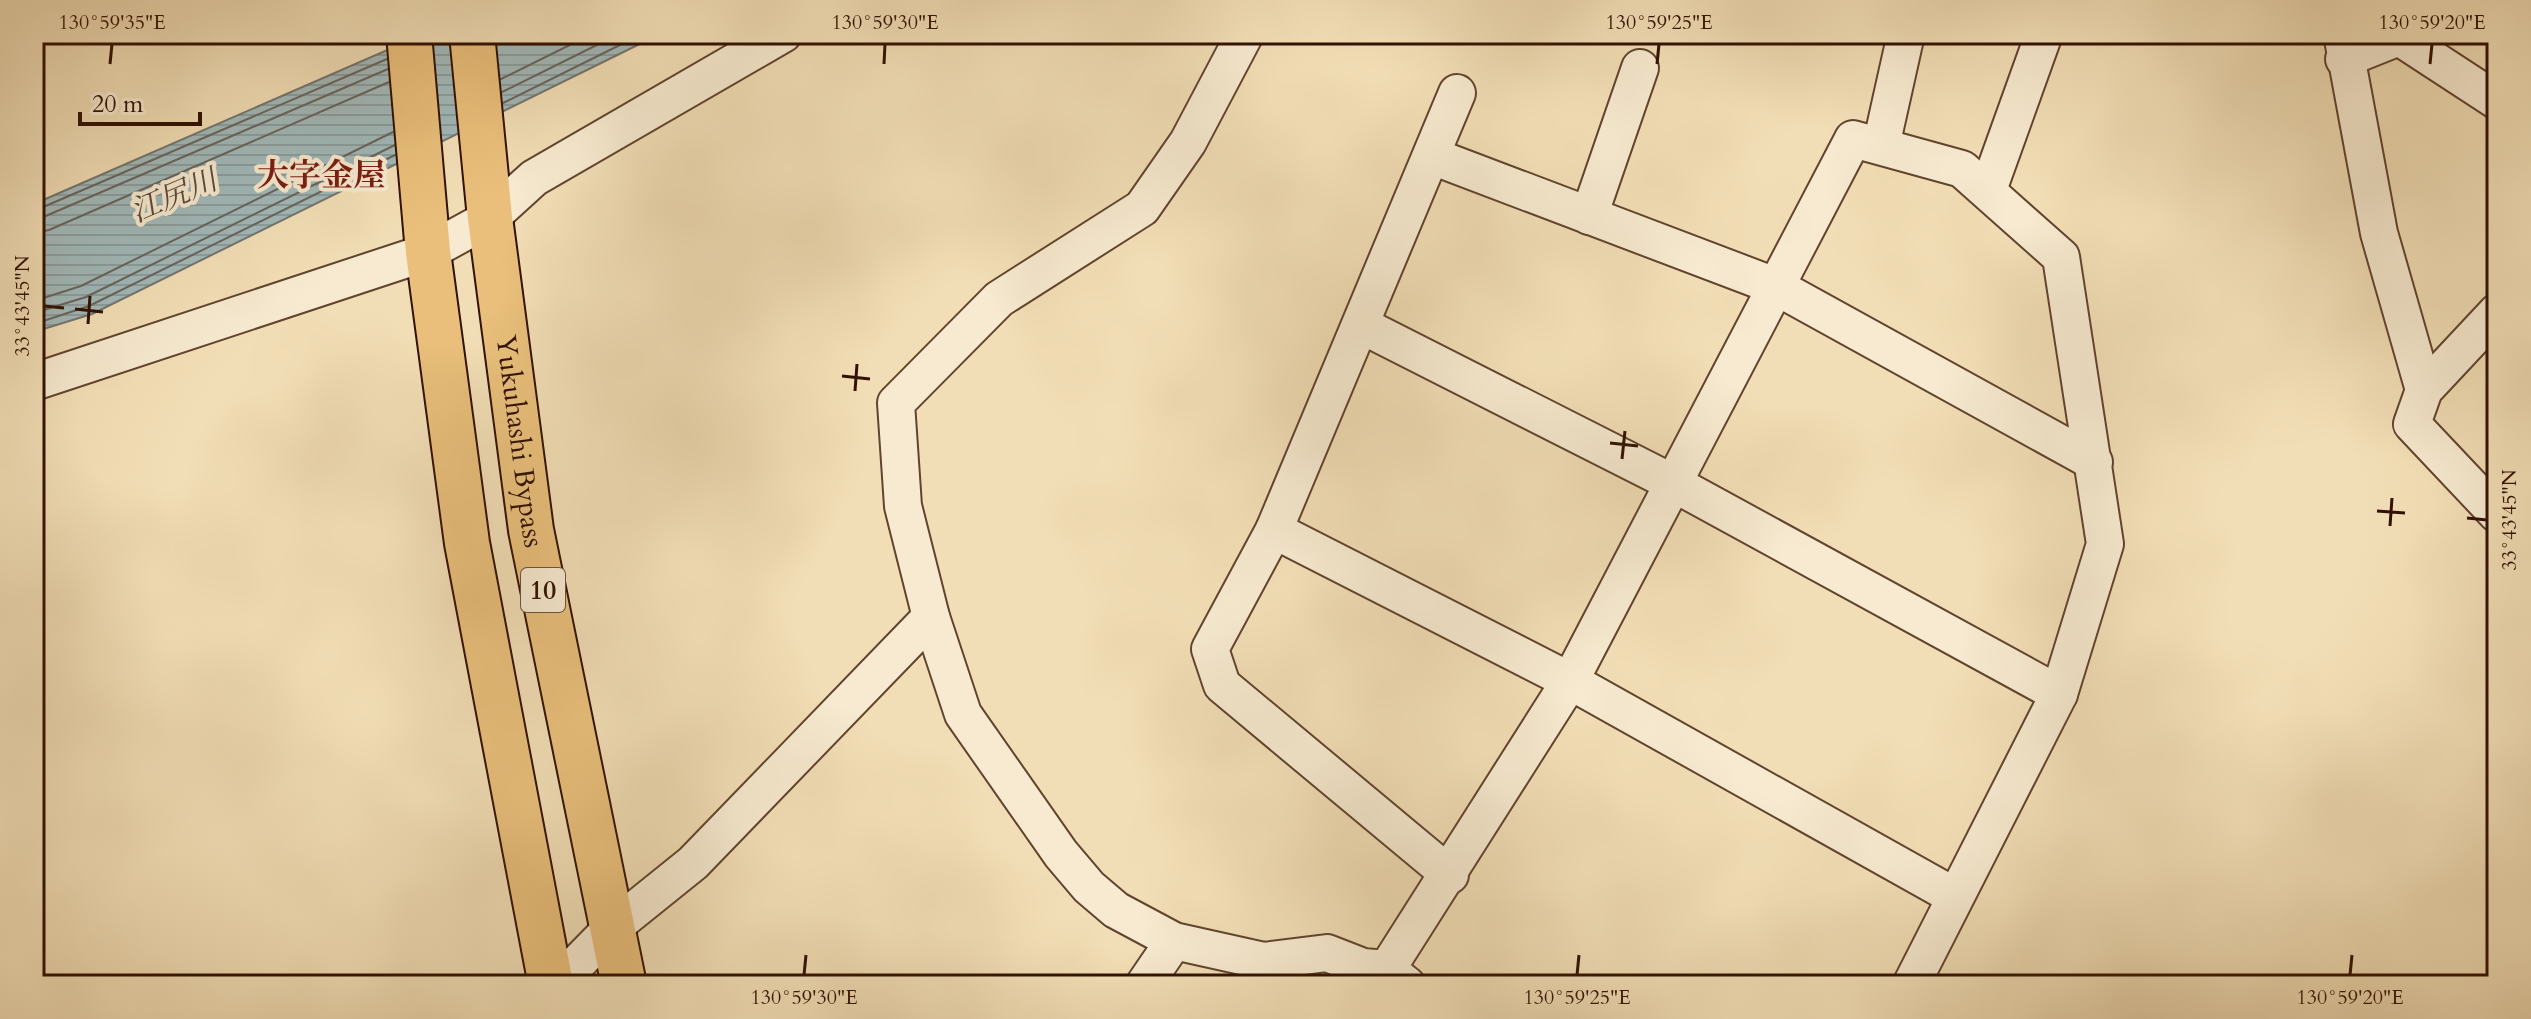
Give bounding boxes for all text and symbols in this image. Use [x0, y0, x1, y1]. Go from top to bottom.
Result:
text: 130°59'35"E [59, 9, 165, 36]
text: 130°59'30"E [832, 9, 938, 36]
text: 130°59'25"E [1606, 9, 1712, 36]
text: 130°59'20"E [2379, 9, 2485, 36]
scale bar [80, 76, 200, 126]
text: 20 m [92, 88, 144, 121]
district label: 大字金屋 [257, 154, 385, 198]
water label: 江尻川 [125, 158, 226, 232]
text: 33°43'45"N [9, 255, 36, 357]
street label: Yukuhashi Bypass [487, 333, 553, 551]
text: 33°43'45"N [2496, 469, 2523, 571]
road number: 10 [521, 568, 565, 612]
text: 130°59'30"E [751, 984, 857, 1011]
text: 130°59'25"E [1524, 984, 1630, 1011]
text: 130°59'20"E [2297, 984, 2403, 1011]

